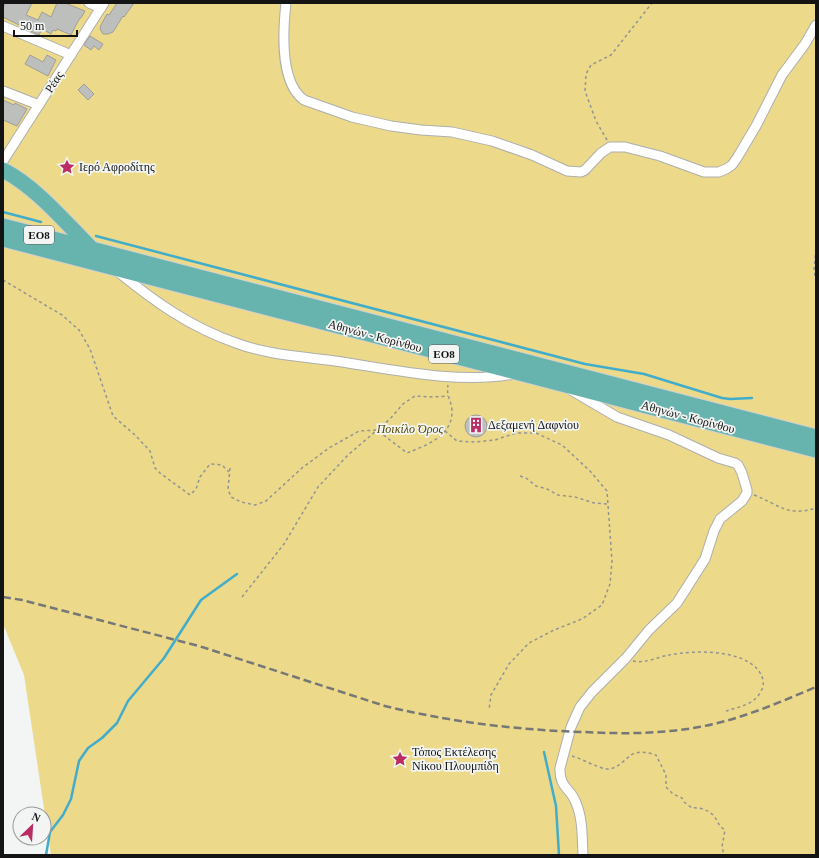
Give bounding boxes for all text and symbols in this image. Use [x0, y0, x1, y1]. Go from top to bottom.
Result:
scale bar [14, 12, 77, 38]
text: 50 m [20, 19, 45, 33]
street label: Ρέας [42, 68, 66, 95]
place icon: Ιερό Αφροδίτης [58, 158, 76, 176]
place label: Ιερό Αφροδίτης [79, 160, 155, 174]
road number: ΕΟ8 [24, 226, 54, 244]
street label: Αθηνών - Κορίνθου [327, 317, 423, 355]
road number: ΕΟ8 [429, 345, 459, 363]
street label: Αθηνών - Κορίνθου [640, 398, 736, 436]
building icon: Δεξαμενή Δαφνίου [467, 416, 485, 434]
place label: Δεξαμενή Δαφνίου [488, 418, 579, 432]
park label: Ποικίλο Όρος [376, 422, 443, 436]
place label: Τόπος Εκτέλεσης Νίκου Πλουμπίδη [412, 745, 499, 773]
place icon: Τόπος Εκτέλεσης Νίκου Πλουμπίδη [391, 750, 409, 768]
north arrow [12, 806, 52, 846]
text: N [30, 810, 42, 824]

